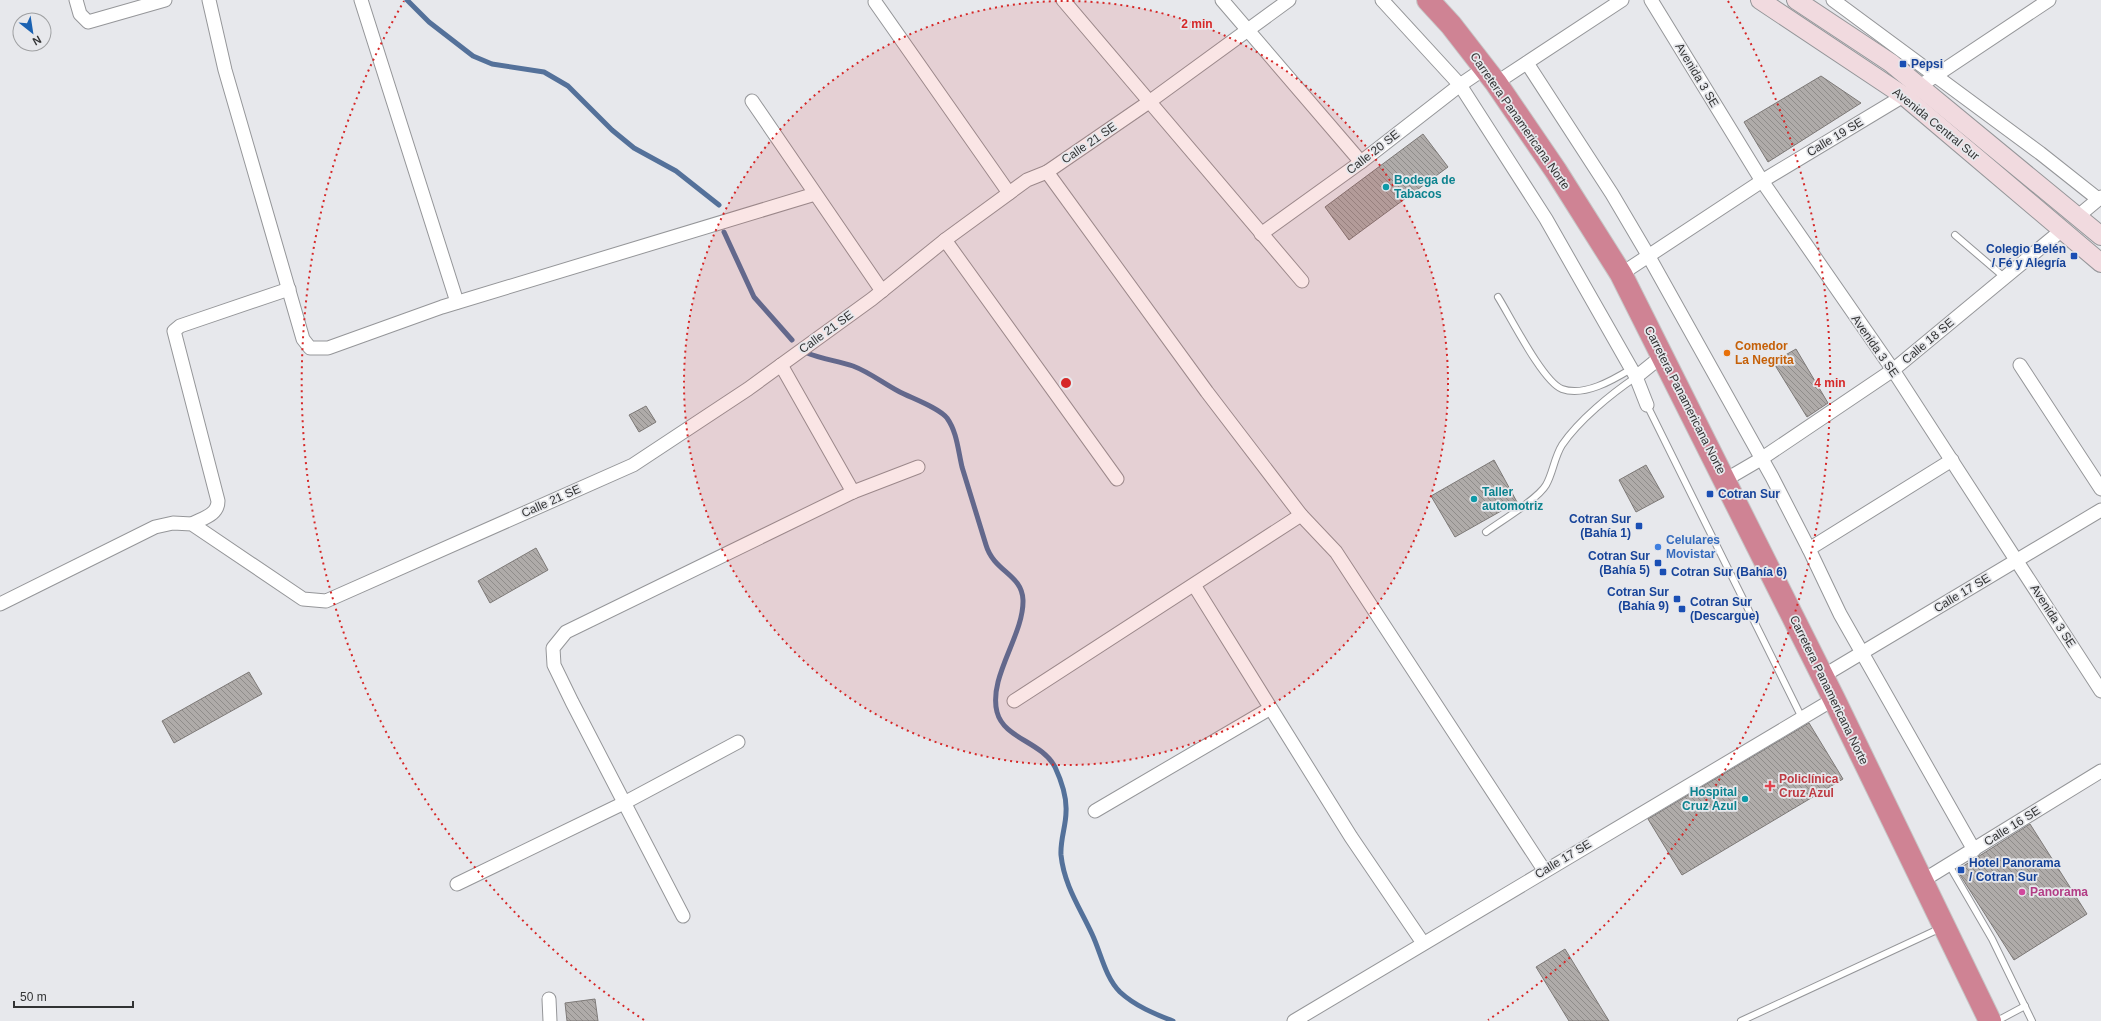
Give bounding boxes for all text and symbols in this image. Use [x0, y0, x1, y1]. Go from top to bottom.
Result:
north arrow [12, 12, 52, 52]
text: 2 min [1181, 17, 1213, 31]
text: N [31, 33, 43, 48]
street label: Avenida 3 SE [1672, 40, 1722, 110]
street label: Carretera Panamericana Norte [1467, 50, 1573, 192]
place label: Pepsi [1911, 57, 1943, 71]
marker: Pepsi [1898, 59, 1908, 69]
street label: Avenida Central Sur [1890, 85, 1982, 163]
street label: Calle 19 SE [1804, 115, 1866, 159]
street label: Calle 21 SE [1059, 119, 1119, 167]
street label: Calle 20 SE [1344, 127, 1402, 177]
place label: Bodega de Tabacos [1394, 173, 1456, 201]
marker: Bodega de Tabacos [1381, 182, 1391, 192]
place label: Colegio Belén / Fé y Alegría [1986, 242, 2066, 270]
marker: Colegio Belén / Fé y Alegría [2069, 251, 2079, 261]
street label: Calle 21 SE [796, 308, 856, 356]
street label: Avenida 3 SE [1848, 312, 1902, 380]
street label: Calle 18 SE [1899, 315, 1957, 367]
street label: Carretera Panamericana Norte [1642, 324, 1729, 477]
place label: Comedor La Negrita [1735, 339, 1794, 367]
marker: Comedor La Negrita [1722, 348, 1732, 358]
centre of rings [1059, 376, 1073, 390]
text: 4 min [1814, 376, 1846, 390]
street label: Calle 21 SE [519, 482, 583, 520]
place label: Taller automotriz [1482, 485, 1543, 513]
place label: Cotran Sur [1718, 487, 1780, 501]
marker: Cotran Sur [1705, 489, 1715, 499]
marker: Taller automotriz [1469, 494, 1479, 504]
place label: Cotran Sur (Bahía 1) [1569, 512, 1631, 540]
marker: Cotran Sur (Bahía 1) [1634, 521, 1644, 531]
place label: Celulares Movistar [1666, 533, 1720, 561]
marker: Celulares Movistar [1653, 542, 1663, 552]
place label: Cotran Sur (Bahía 5) [1588, 549, 1650, 577]
marker: Cotran Sur (Bahía 5) [1653, 558, 1663, 568]
place label: Cotran Sur (Bahía 6) [1671, 565, 1787, 579]
marker: Cotran Sur (Bahía 6) [1658, 567, 1668, 577]
street label: Calle 17 SE [1931, 571, 1993, 615]
street label: Avenida 3 SE [2027, 582, 2079, 650]
place label: Cotran Sur (Bahía 9) [1607, 585, 1669, 613]
marker: Cotran Sur (Bahía 9) [1672, 594, 1682, 604]
place label: Cotran Sur (Descargue) [1690, 595, 1759, 623]
marker: Cotran Sur (Descargue) [1677, 604, 1687, 614]
street label: Carretera Panamericana Norte [1787, 613, 1871, 767]
place label: Policlínica Cruz Azul [1779, 772, 1839, 800]
marker: Policlínica Cruz Azul [1764, 780, 1776, 792]
place label: Hospital Cruz Azul [1682, 785, 1737, 813]
marker: Hospital Cruz Azul [1740, 794, 1750, 804]
street label: Calle 16 SE [1981, 803, 2043, 849]
street label: Calle 17 SE [1532, 837, 1594, 881]
place label: Hotel Panorama / Cotran Sur [1969, 856, 2061, 884]
marker: Hotel Panorama / Cotran Sur [1956, 865, 1966, 875]
place label: Panorama [2030, 885, 2088, 899]
marker: Panorama [2017, 887, 2027, 897]
scale bar [14, 983, 133, 1009]
text: 50 m [20, 990, 47, 1004]

